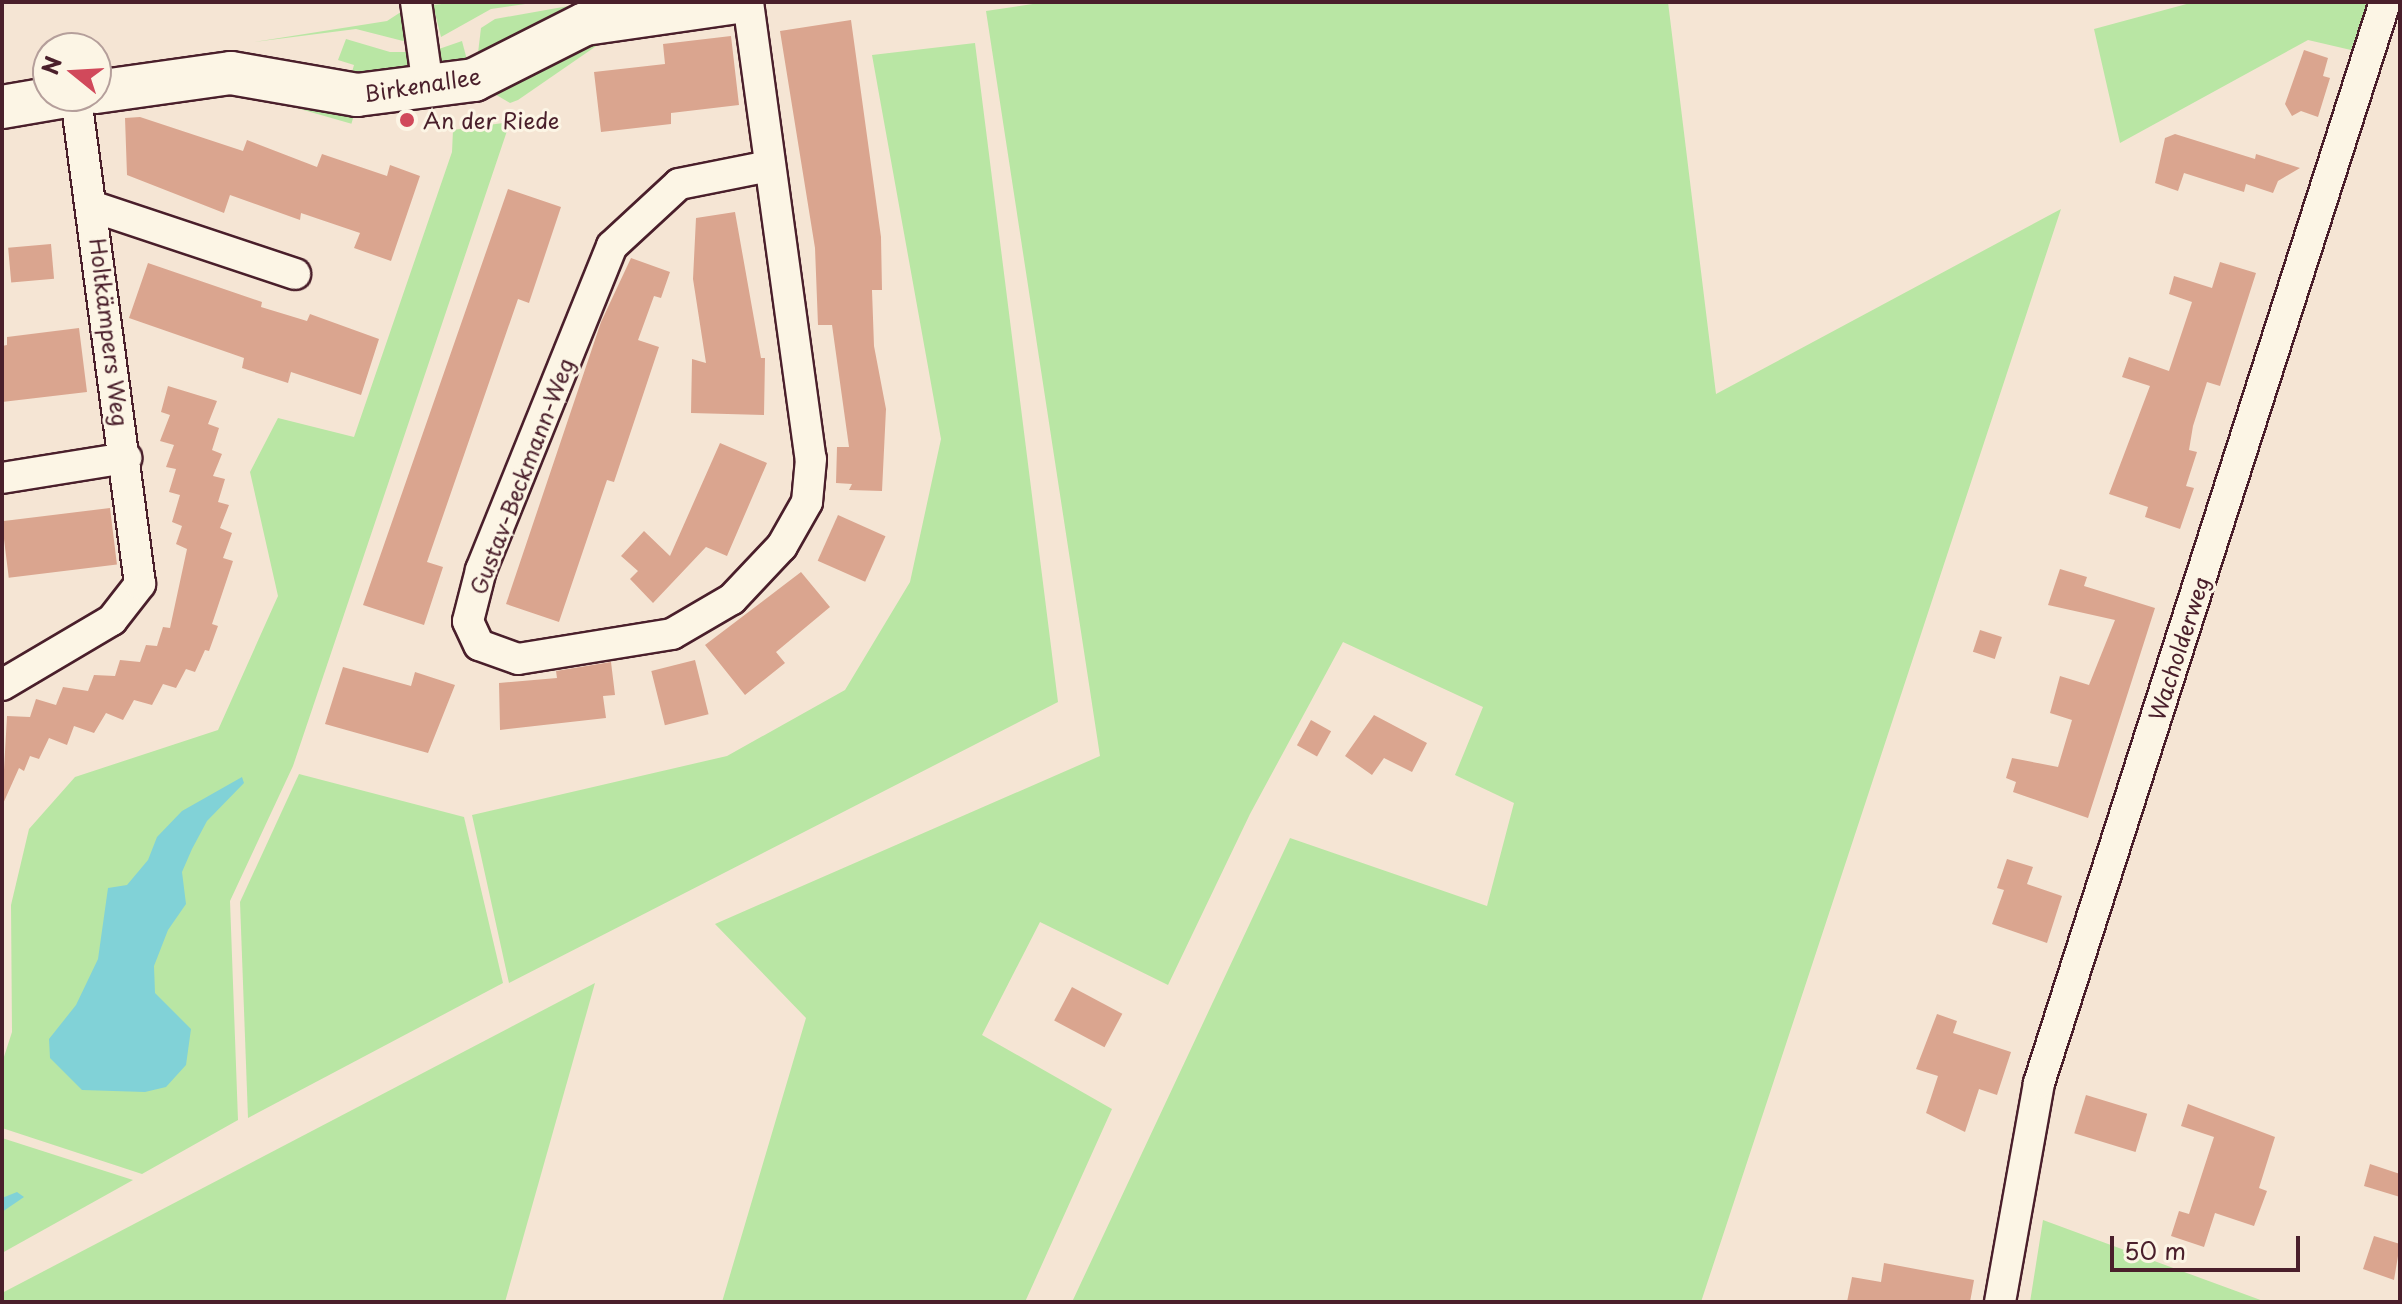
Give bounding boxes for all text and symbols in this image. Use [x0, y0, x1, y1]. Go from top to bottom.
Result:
north arrow [32, 32, 112, 112]
text: N [32, 52, 69, 78]
street label: Birkenallee [362, 62, 482, 106]
place label: An der Riede [423, 107, 559, 133]
marker: An der Riede [398, 111, 416, 129]
street label: Holtkämpers Weg [85, 237, 135, 427]
street label: Gustav-Beckmann-Weg [464, 354, 578, 598]
street label: Wacholderweg [2142, 572, 2214, 724]
scale bar [2114, 1220, 2304, 1270]
text: 50 m [2124, 1232, 2186, 1268]

